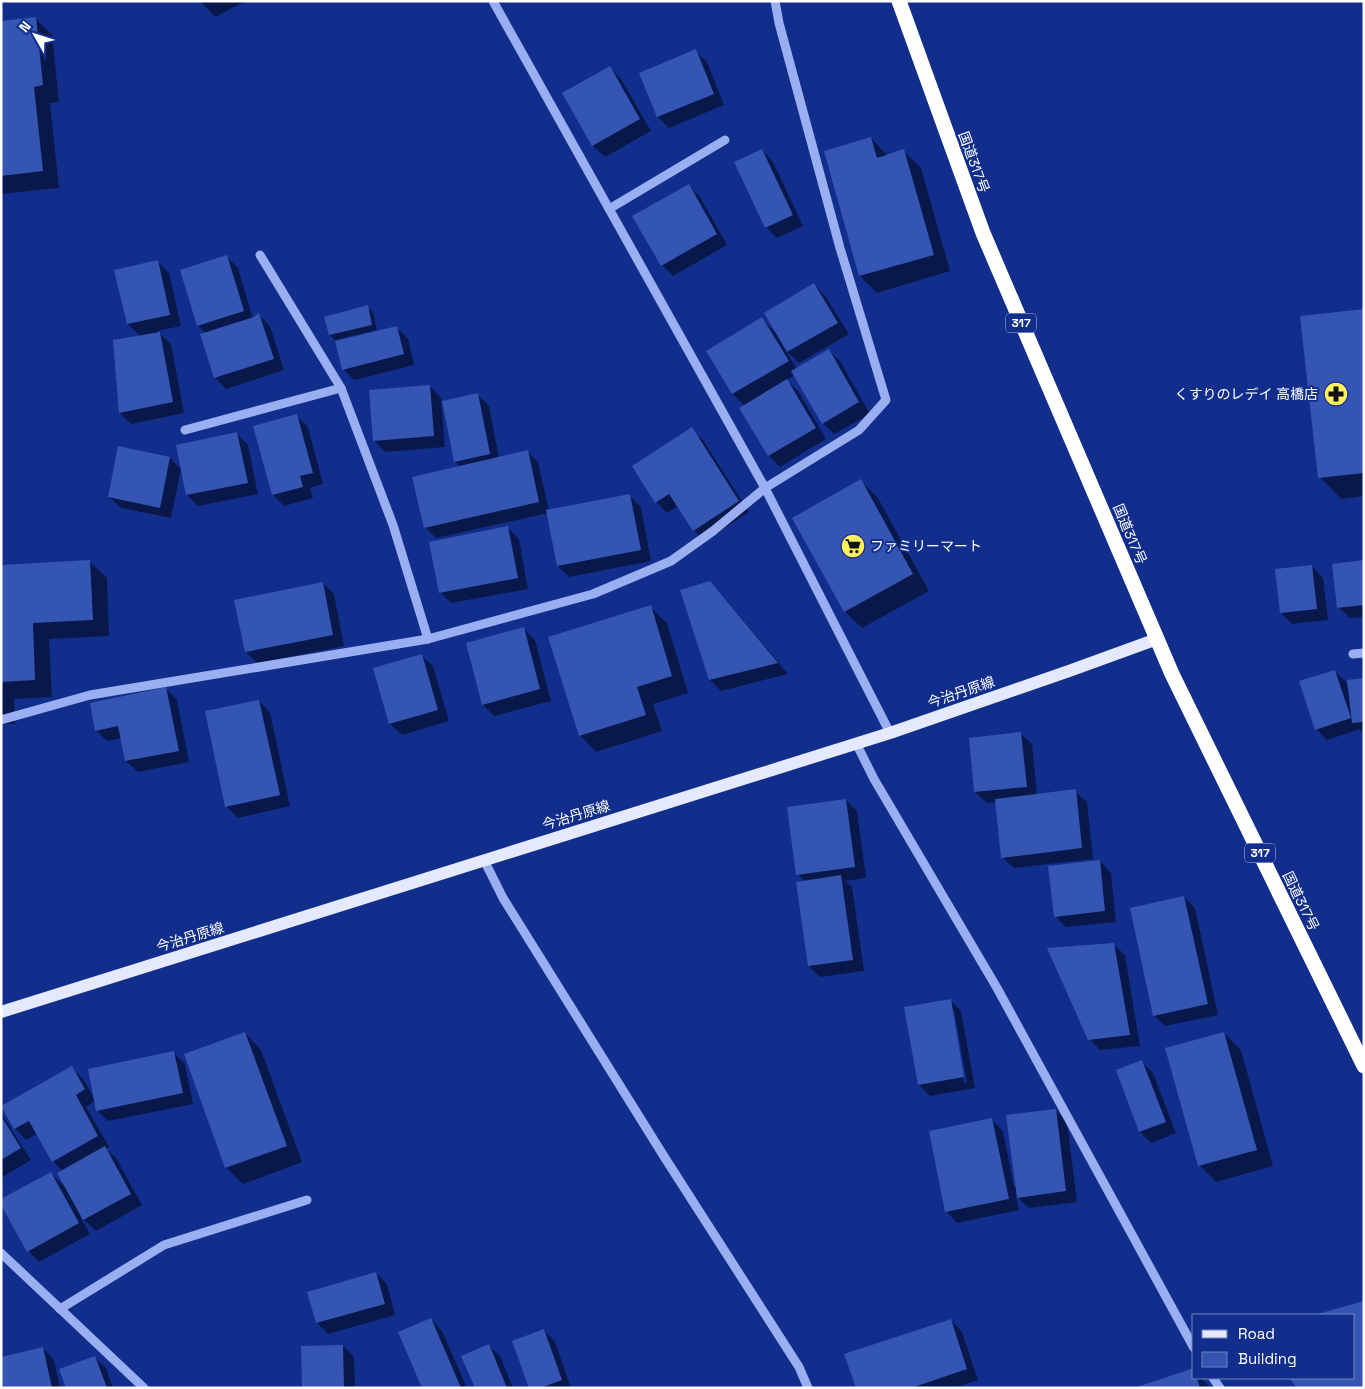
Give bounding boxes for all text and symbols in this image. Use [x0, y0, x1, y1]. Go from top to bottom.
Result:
north arrow [10, 10, 60, 60]
text: N [15, 18, 35, 36]
street label: 国道317号 [955, 129, 993, 195]
road number: 317 [1006, 314, 1036, 332]
pharmacy icon: くすりのレデイ 高橋店 [1323, 381, 1349, 407]
place label: くすりのレデイ 高橋店 [1174, 385, 1318, 403]
street label: 国道317号 [1109, 501, 1151, 567]
supermarket icon: ファミリーマート [840, 533, 866, 559]
place label: ファミリーマート [870, 537, 982, 555]
street label: 今治丹原線 [925, 672, 997, 712]
street label: 今治丹原線 [540, 796, 612, 834]
road number: 317 [1245, 844, 1275, 862]
street label: 国道317号 [1279, 868, 1323, 934]
street label: 今治丹原線 [154, 918, 226, 956]
legend [1192, 1314, 1355, 1379]
text: Road [1238, 1324, 1275, 1343]
text: Building [1238, 1349, 1297, 1368]

